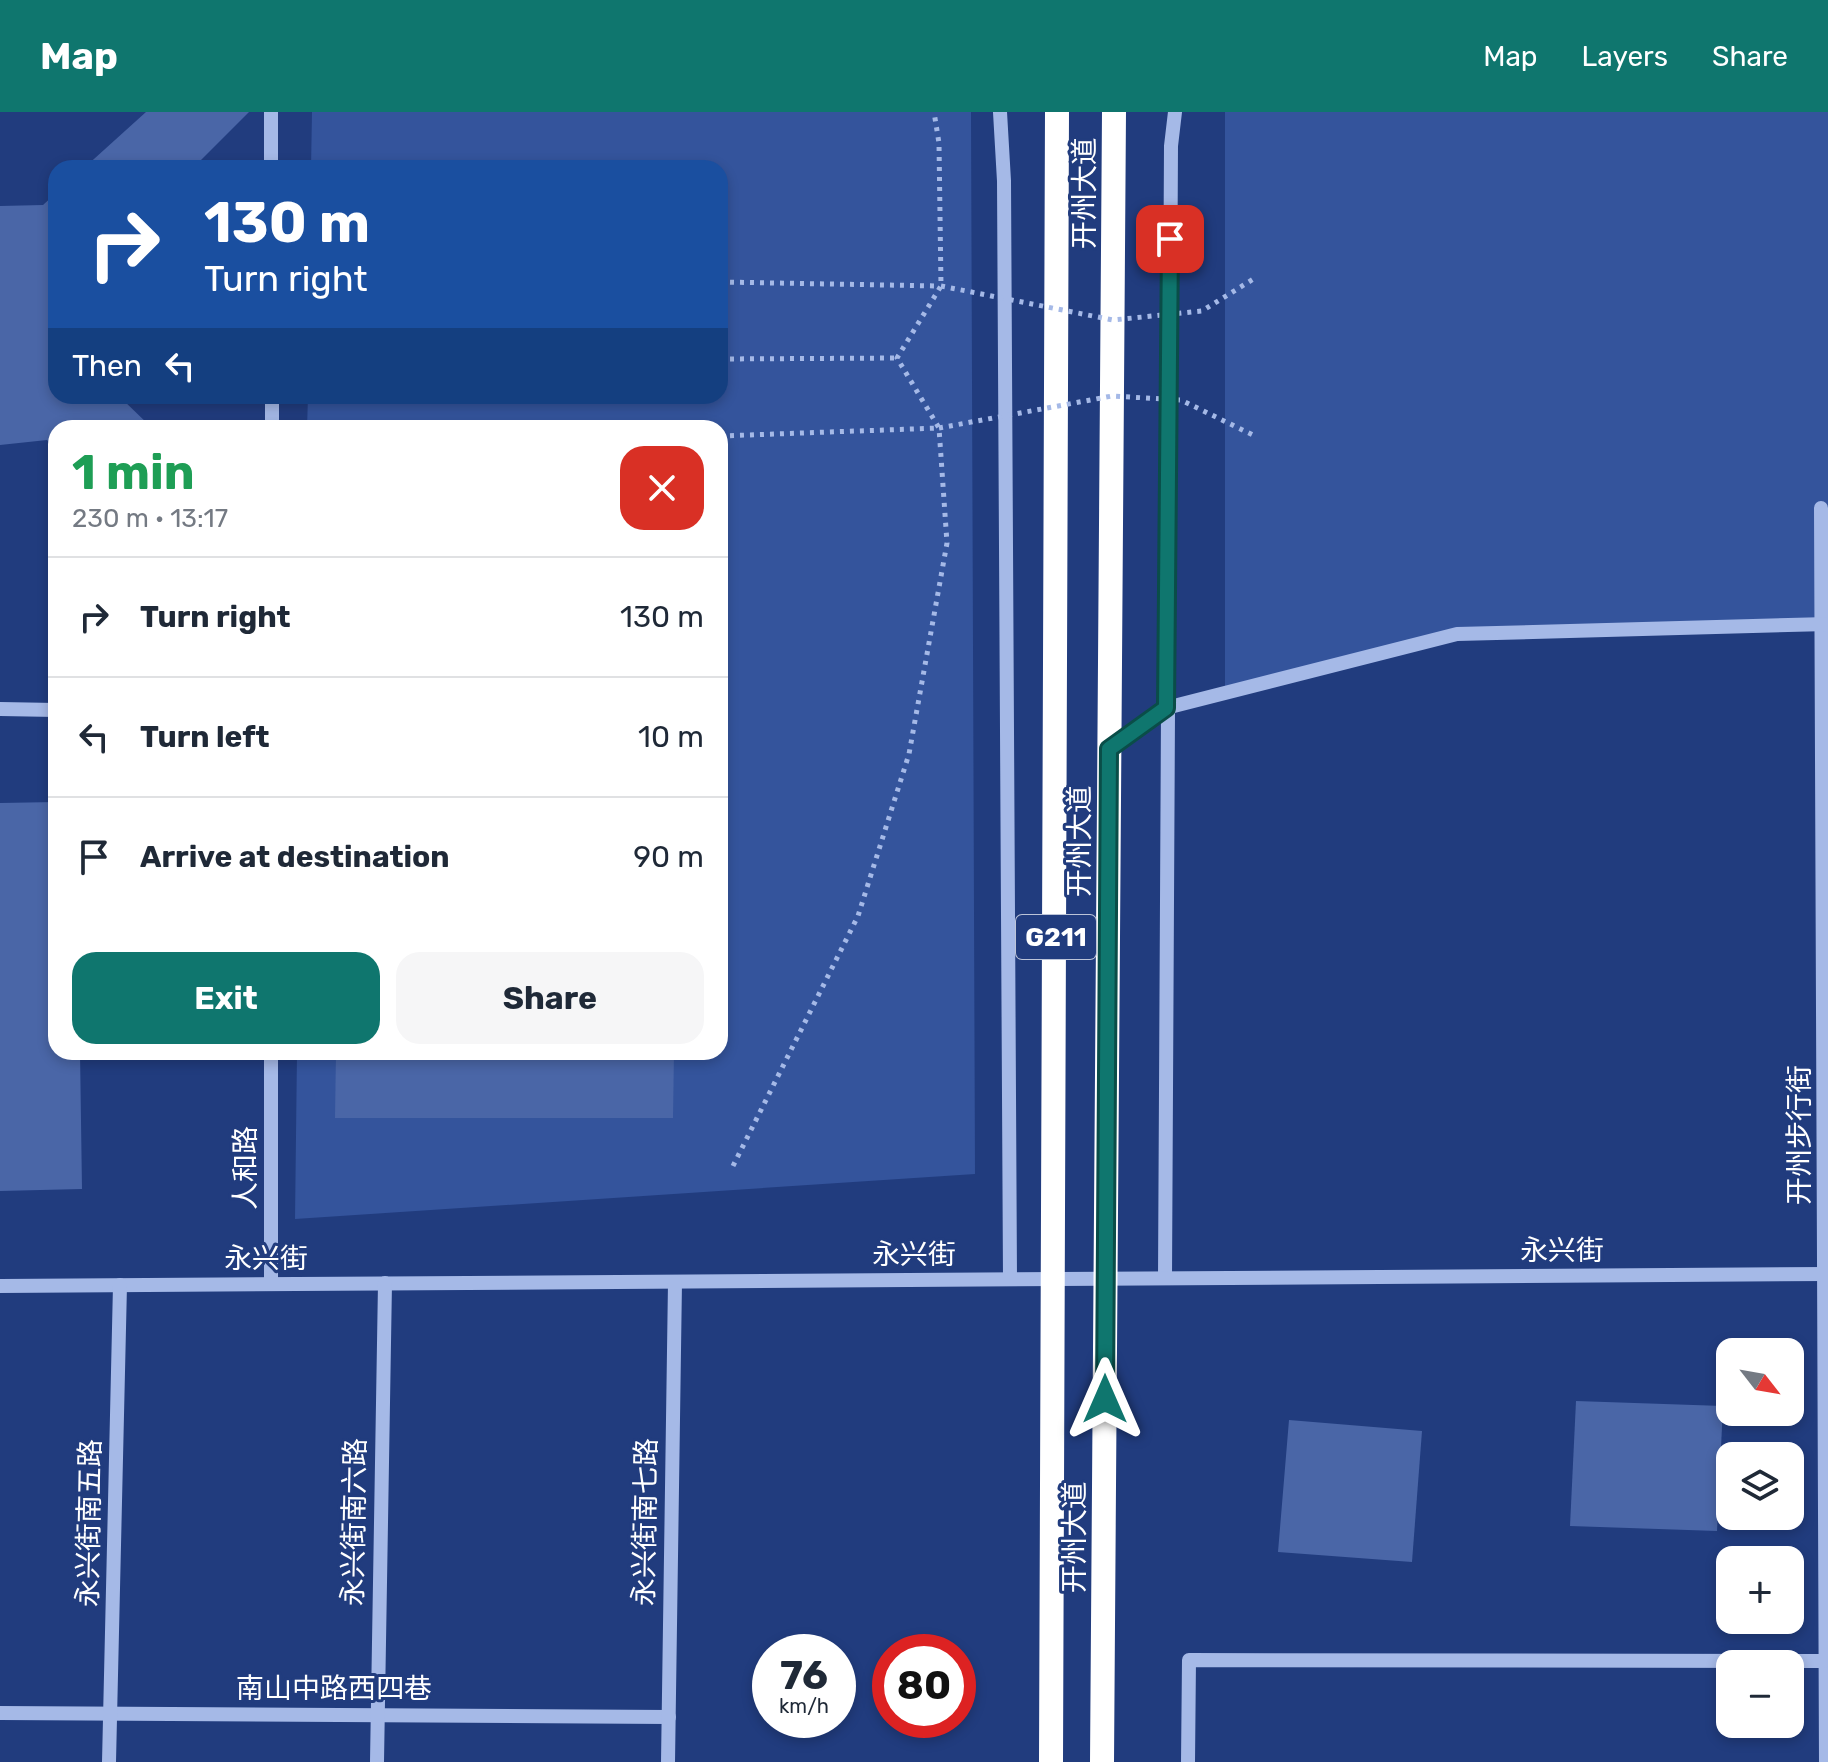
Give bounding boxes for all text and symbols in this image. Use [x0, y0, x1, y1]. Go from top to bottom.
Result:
text: Map [40, 33, 118, 79]
text: Map [1483, 40, 1538, 73]
text: Layers [1582, 40, 1668, 73]
text: Share [1712, 40, 1788, 73]
street label: 开州大道 [1068, 137, 1101, 249]
text: 130 m [204, 190, 370, 256]
icon: right [72, 192, 176, 296]
pin [1136, 205, 1204, 273]
icon: arrive [1148, 217, 1192, 261]
text: Turn right [204, 257, 368, 300]
icon: left [158, 344, 202, 388]
text: Then [72, 348, 142, 384]
text: 1 min [72, 444, 195, 501]
button: close [620, 446, 704, 530]
text: 230 m · 13:17 [72, 503, 228, 534]
icon: right [72, 595, 116, 639]
text: Turn right [140, 599, 291, 635]
text: 130 m [620, 599, 704, 635]
icon: left [72, 715, 116, 759]
text: Turn left [140, 719, 270, 755]
text: 10 m [638, 719, 704, 755]
street label: 开州大道 [1063, 785, 1096, 897]
icon: arrive [72, 835, 116, 879]
text: Arrive at destination [140, 839, 450, 875]
text: 90 m [633, 839, 704, 875]
road number: G211 [1016, 915, 1096, 959]
button: Exit [72, 952, 380, 1044]
button: Share [396, 952, 704, 1044]
street label: 开州步行街 [1783, 1065, 1816, 1205]
street label: 人和路 [229, 1126, 262, 1210]
street label: 永兴街 [1520, 1234, 1604, 1267]
street label: 永兴街 [872, 1238, 956, 1271]
street label: 永兴街 [224, 1242, 308, 1275]
north arrow [1716, 1338, 1804, 1426]
map controls [1716, 1338, 1804, 1738]
position arrow [1063, 1357, 1147, 1441]
street label: 永兴街南六路 [336, 1438, 372, 1606]
street label: 永兴街南七路 [627, 1438, 663, 1606]
street label: 永兴街南五路 [71, 1439, 107, 1607]
button: layers [1716, 1442, 1804, 1530]
street label: 开州大道 [1058, 1481, 1091, 1593]
button: + [1716, 1546, 1804, 1634]
speed limit sign: 80 [872, 1634, 976, 1738]
button: − [1716, 1650, 1804, 1738]
text: 76 [780, 1652, 828, 1699]
street label: 南山中路西四巷 [236, 1672, 432, 1705]
text: km/h [779, 1694, 829, 1718]

